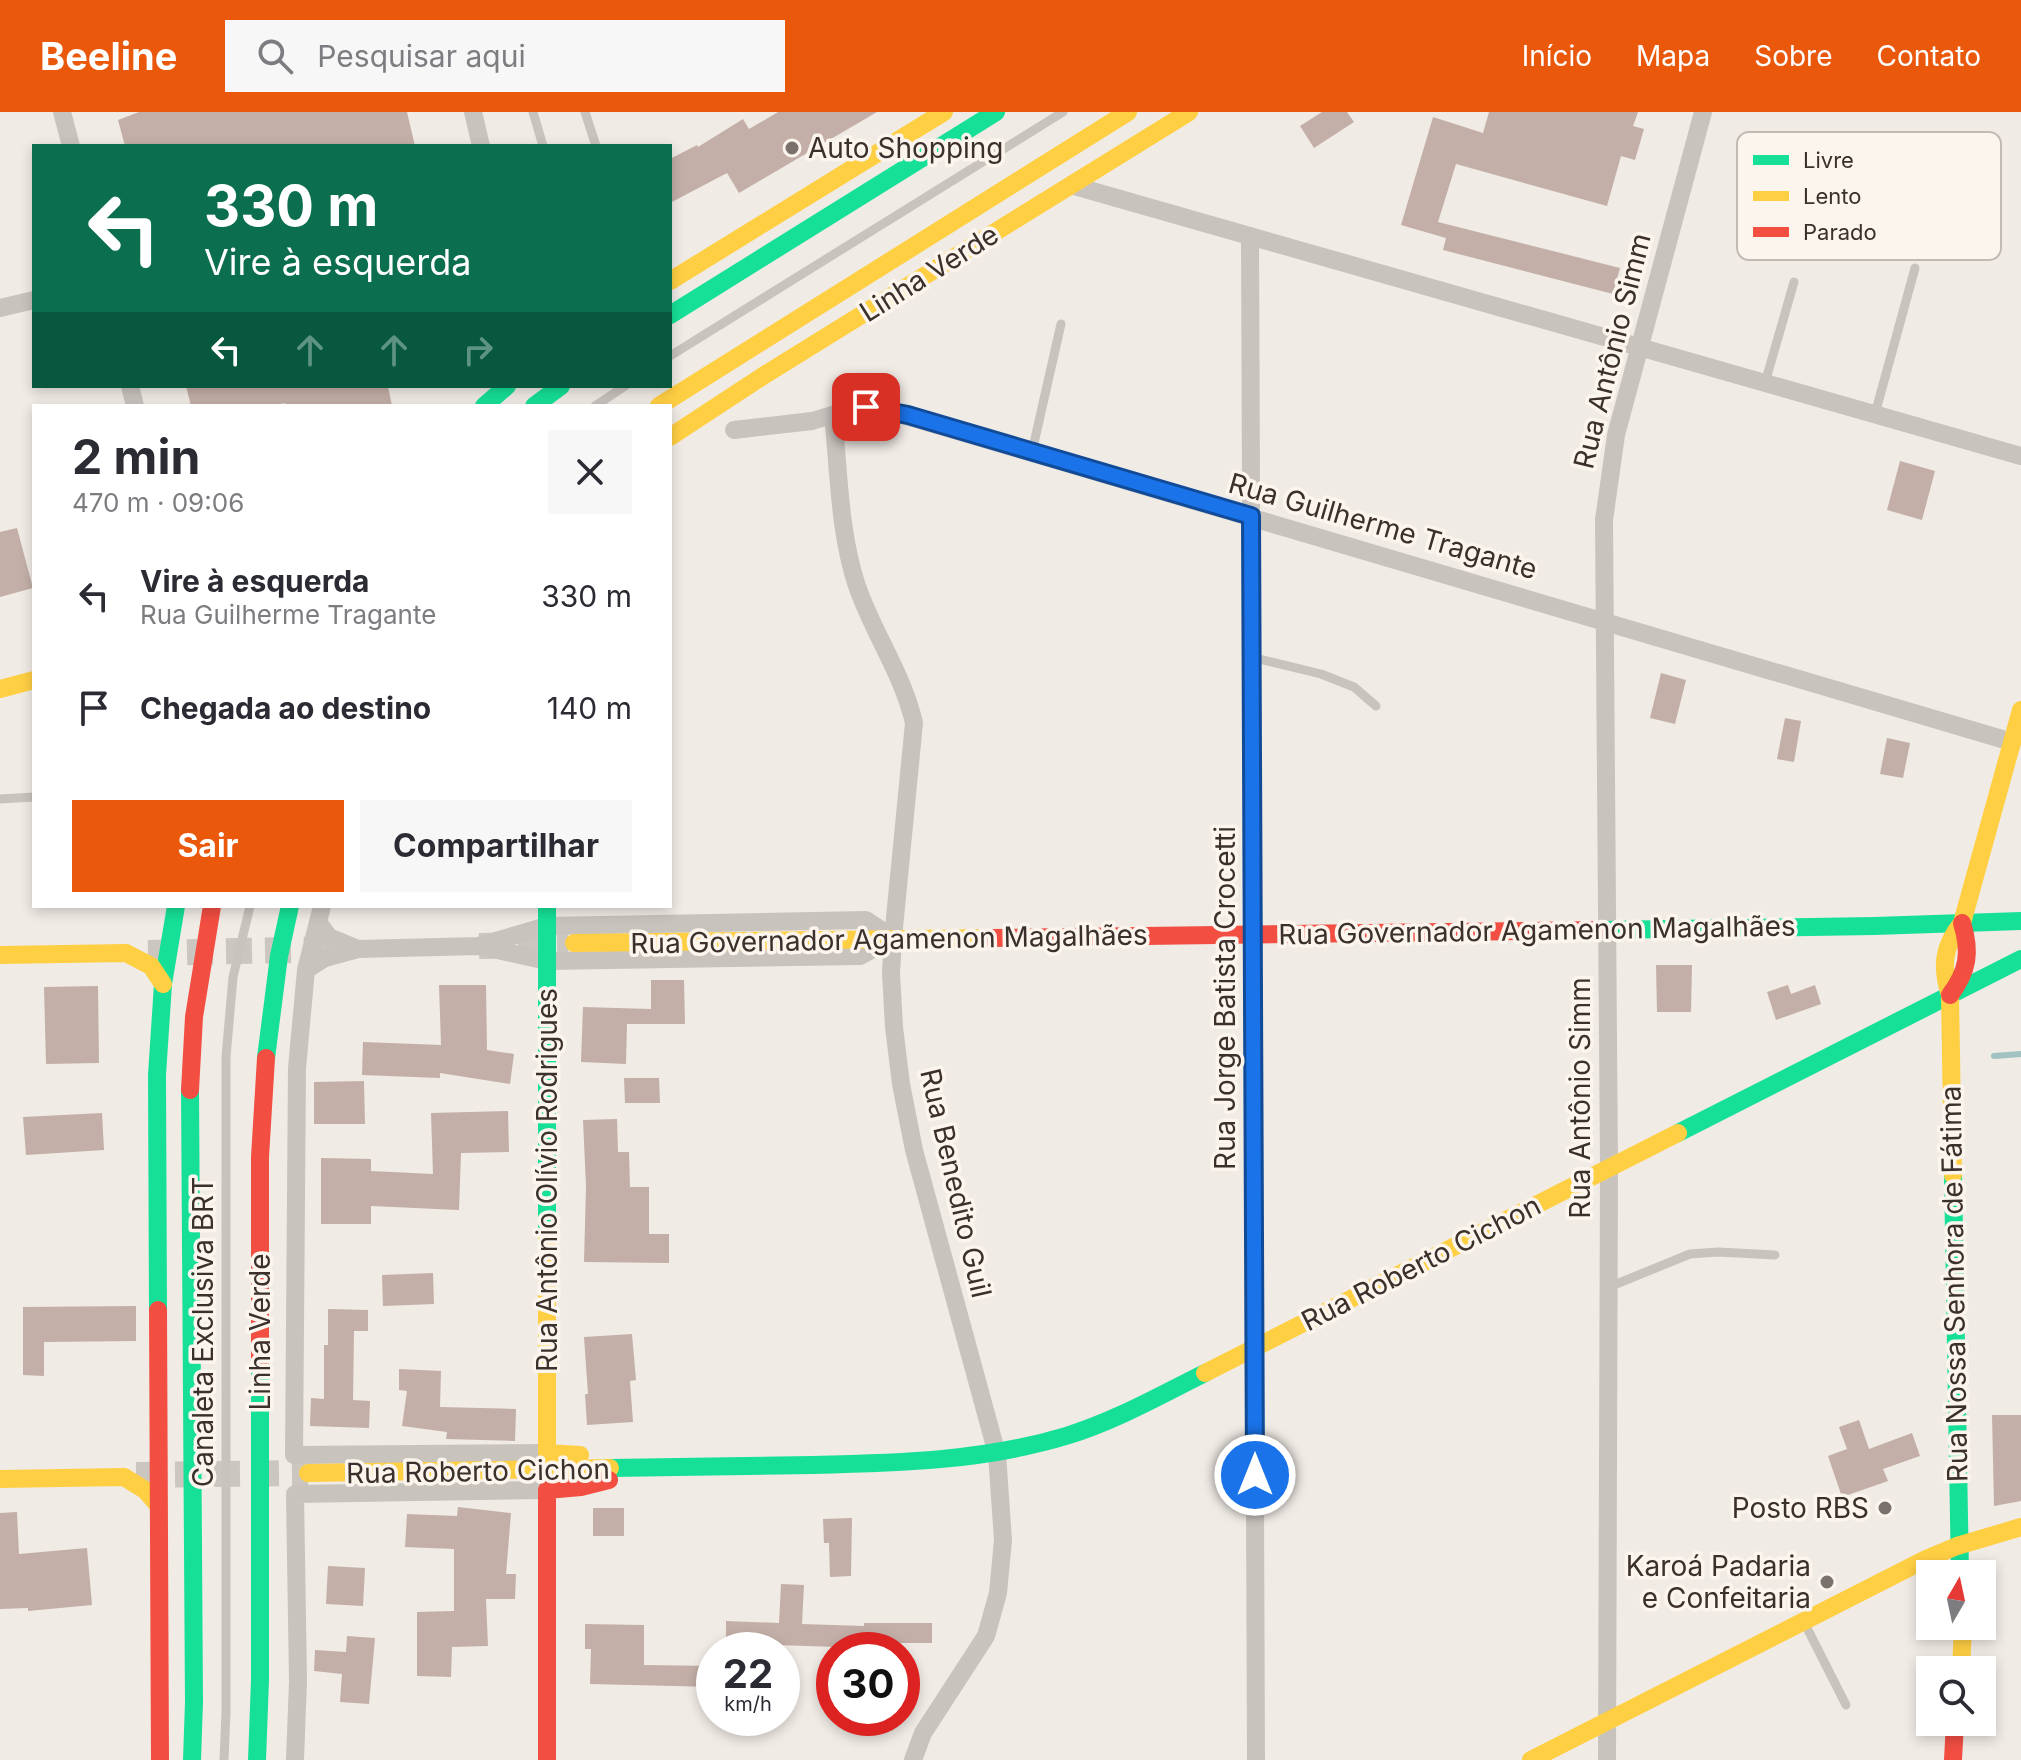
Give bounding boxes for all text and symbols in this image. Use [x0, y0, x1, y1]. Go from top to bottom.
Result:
search box [225, 20, 785, 92]
text: Beeline [40, 33, 177, 79]
icon: search [253, 34, 297, 78]
text: Pesquisar aqui [317, 38, 526, 74]
text: Início [1522, 39, 1592, 73]
text: Mapa [1636, 39, 1710, 73]
text: Sobre [1754, 39, 1833, 73]
text: Contato [1877, 39, 1981, 73]
place label: Auto Shopping [808, 131, 1004, 165]
legend [1737, 132, 2001, 260]
marker: Auto Shopping [783, 139, 801, 157]
text: Livre [1803, 147, 1854, 173]
text: 330 m [204, 172, 378, 240]
icon: left [72, 176, 176, 280]
text: Lento [1803, 183, 1861, 209]
street label: Linha Verde [853, 217, 1005, 329]
text: Parado [1803, 219, 1877, 245]
street label: Rua Antônio Simm [1566, 230, 1658, 472]
text: Vire à esquerda [204, 240, 472, 284]
icon: left [204, 328, 248, 372]
icon: ahead [288, 328, 332, 372]
icon: ahead [372, 328, 416, 372]
icon: right [456, 328, 500, 372]
pin [832, 373, 900, 441]
icon: arrive [844, 385, 888, 429]
text: 2 min [72, 427, 200, 486]
button: close [548, 430, 632, 514]
street label: Rua Guilherme Tragante [1225, 466, 1541, 586]
text: 470 m · 09:06 [72, 487, 244, 518]
text: Vire à esquerda [140, 563, 369, 599]
icon: left [72, 574, 116, 618]
text: 330 m [541, 578, 632, 614]
text: Rua Guilherme Tragante [140, 599, 436, 630]
icon: arrive [72, 686, 116, 730]
text: Chegada ao destino [140, 690, 431, 726]
text: 140 m [547, 690, 632, 726]
button: Sair [72, 800, 344, 892]
button: Compartilhar [360, 800, 632, 892]
street label: Rua Jorge Batista Crocetti [1208, 826, 1242, 1170]
street label: Rua Governador Agamenon Magalhães [1278, 908, 1796, 952]
street label: Rua Governador Agamenon Magalhães [630, 917, 1148, 961]
street label: Rua Antônio Simm [1563, 977, 1597, 1219]
street label: Rua Antônio Olívio Rodrigues [530, 988, 564, 1372]
street label: Rua Benedito Guil [913, 1065, 999, 1301]
street label: Rua Nossa Senhora de Fátima [1934, 1085, 1974, 1483]
street label: Canaleta Exclusiva BRT [186, 1177, 220, 1487]
street label: Rua Roberto Cichon [1296, 1188, 1546, 1338]
street label: Linha Verde [243, 1253, 277, 1411]
position arrow [1213, 1433, 1297, 1517]
street label: Rua Roberto Cichon [346, 1452, 610, 1490]
place label: Posto RBS [1732, 1491, 1869, 1525]
marker: Posto RBS [1876, 1499, 1894, 1517]
place label: Karoá Padaria e Confeitaria [1626, 1549, 1811, 1615]
north arrow [1916, 1560, 1996, 1640]
map controls [1916, 1560, 1996, 1736]
marker: Karoá Padaria e Confeitaria [1818, 1573, 1836, 1591]
speed limit sign: 30 [816, 1632, 920, 1736]
text: 22 [723, 1649, 773, 1698]
button: search [1916, 1656, 1996, 1736]
text: km/h [724, 1692, 772, 1716]

